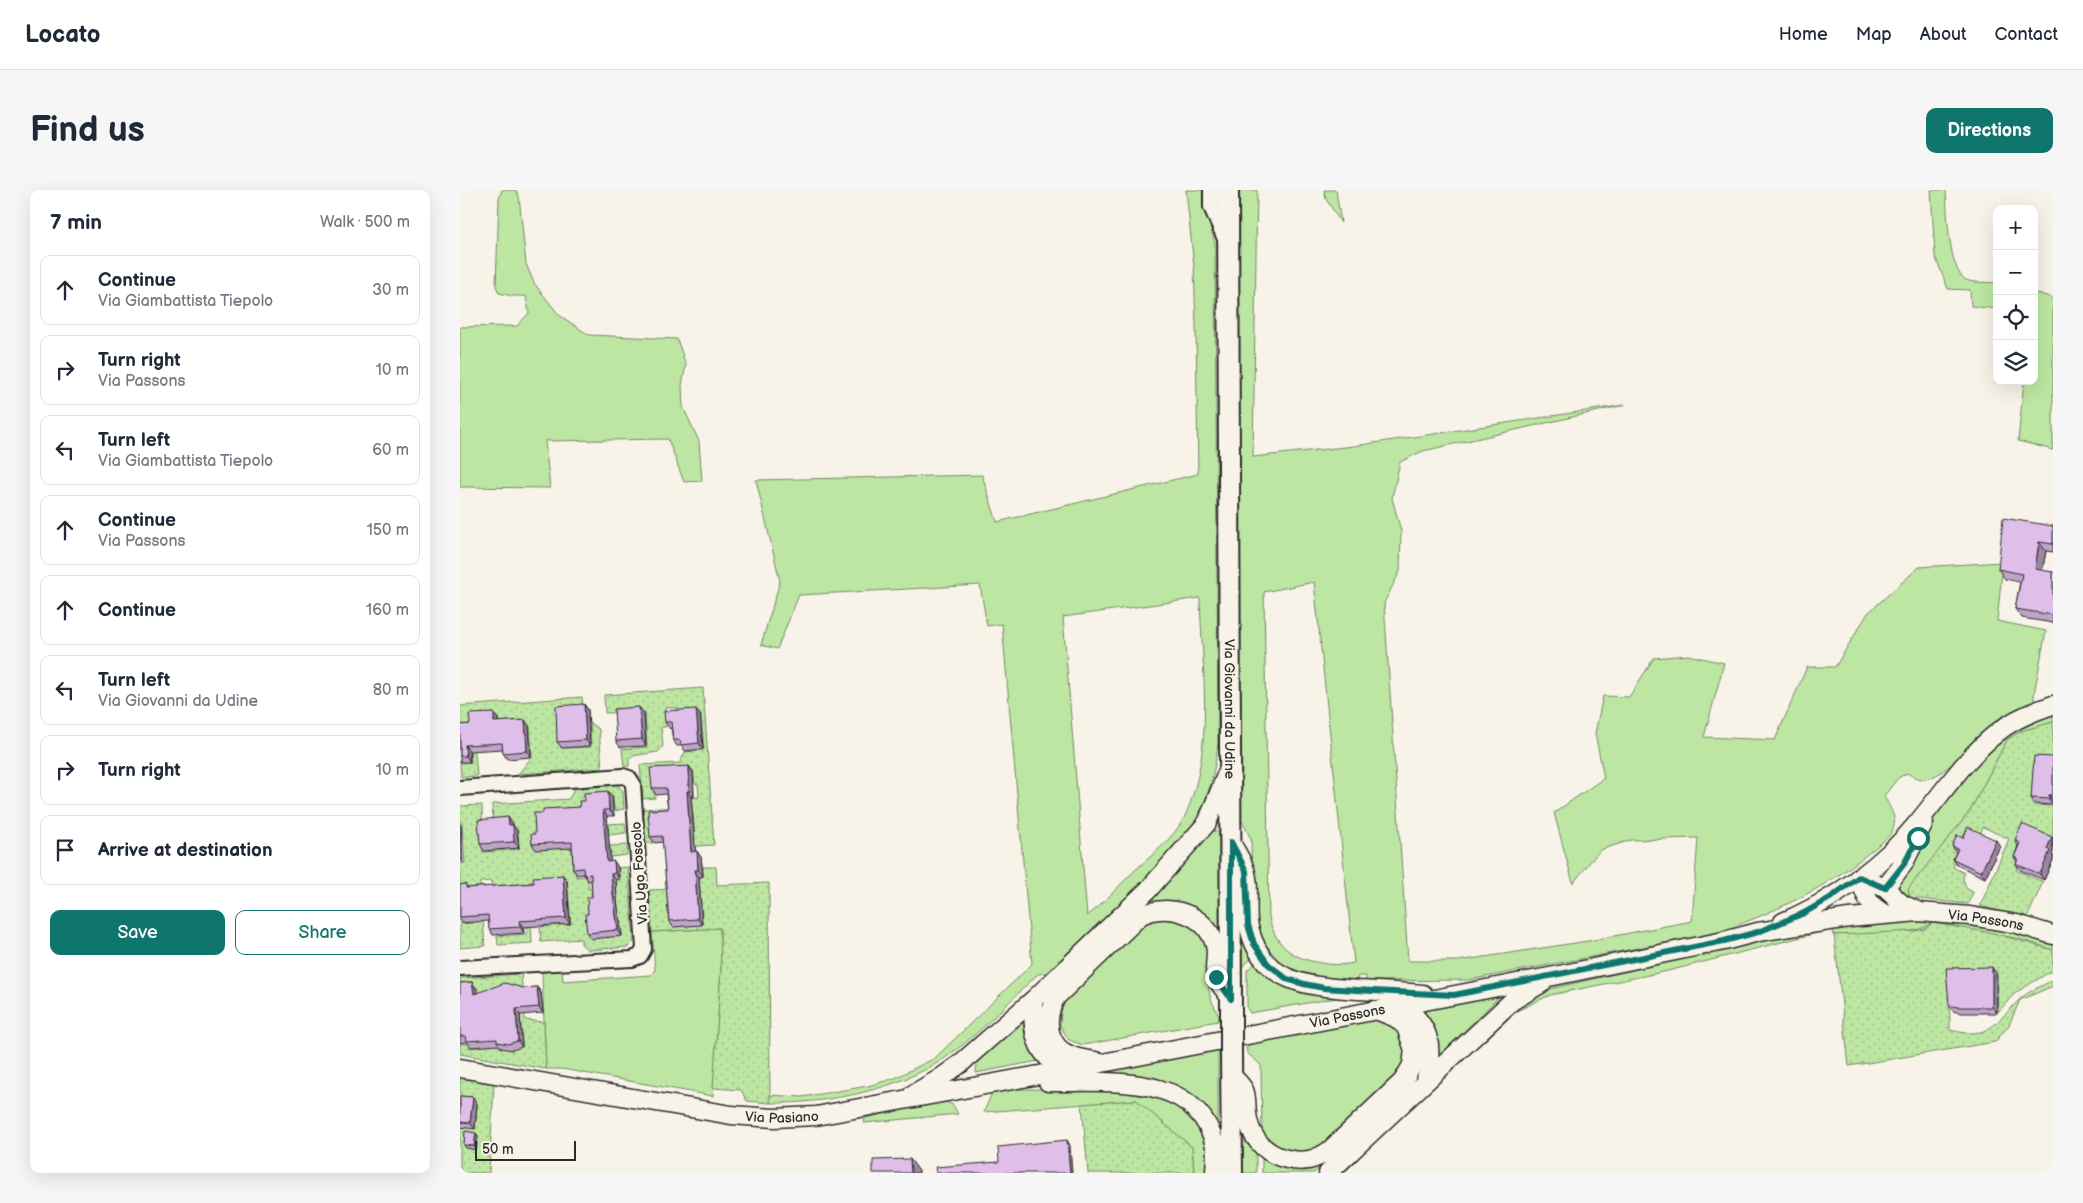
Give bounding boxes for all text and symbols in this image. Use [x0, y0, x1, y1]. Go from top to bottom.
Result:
text: Locato [25, 20, 100, 49]
text: Home [1779, 24, 1828, 45]
text: Map [1856, 24, 1892, 45]
text: About [1920, 24, 1967, 45]
text: Contact [1995, 24, 2058, 45]
button: Directions [1926, 108, 2053, 153]
text: Find us [30, 109, 145, 152]
map controls [1993, 205, 2038, 385]
button: + [1993, 205, 2038, 250]
text: 7 min [50, 210, 102, 235]
text: Walk · 500 m [320, 213, 410, 232]
button: − [1993, 250, 2038, 295]
text: Continue [98, 269, 176, 292]
icon: ahead [51, 276, 79, 304]
text: 30 m [372, 281, 409, 300]
text: Via Giambattista Tiepolo [98, 292, 273, 311]
button: locate [1993, 295, 2038, 340]
button: layers [1993, 340, 2038, 385]
text: Turn right [98, 349, 181, 372]
icon: right [51, 356, 79, 384]
text: 10 m [376, 361, 409, 380]
text: Via Passons [98, 372, 185, 391]
text: Turn left [98, 429, 170, 452]
icon: left [51, 436, 79, 464]
text: 60 m [372, 441, 409, 460]
text: Via Giambattista Tiepolo [98, 452, 273, 471]
text: Continue [98, 509, 176, 532]
icon: ahead [51, 516, 79, 544]
text: 150 m [367, 521, 409, 540]
text: Via Passons [98, 532, 185, 551]
icon: ahead [51, 596, 79, 624]
text: Continue [98, 599, 176, 622]
text: 160 m [366, 601, 409, 620]
street label: Via Giovanni da Udine [1221, 639, 1238, 779]
text: Turn left [98, 669, 170, 692]
icon: left [51, 676, 79, 704]
text: 80 m [373, 681, 409, 700]
text: Via Giovanni da Udine [98, 692, 258, 711]
icon: right [51, 756, 79, 784]
text: Turn right [98, 759, 181, 782]
text: 10 m [376, 761, 409, 780]
street label: Via Ugo Foscolo [627, 821, 652, 925]
route start [1907, 827, 1930, 850]
icon: arrive [51, 836, 79, 864]
text: Arrive at destination [98, 839, 273, 862]
street label: Via Passons [1948, 906, 2026, 935]
button: Save [50, 910, 225, 955]
button: Share [235, 910, 410, 955]
route end [1205, 966, 1228, 989]
street label: Via Passons [1308, 1001, 1387, 1032]
street label: Via Pasiano [744, 1108, 819, 1127]
scale bar [475, 1138, 576, 1161]
text: 50 m [482, 1141, 514, 1158]

